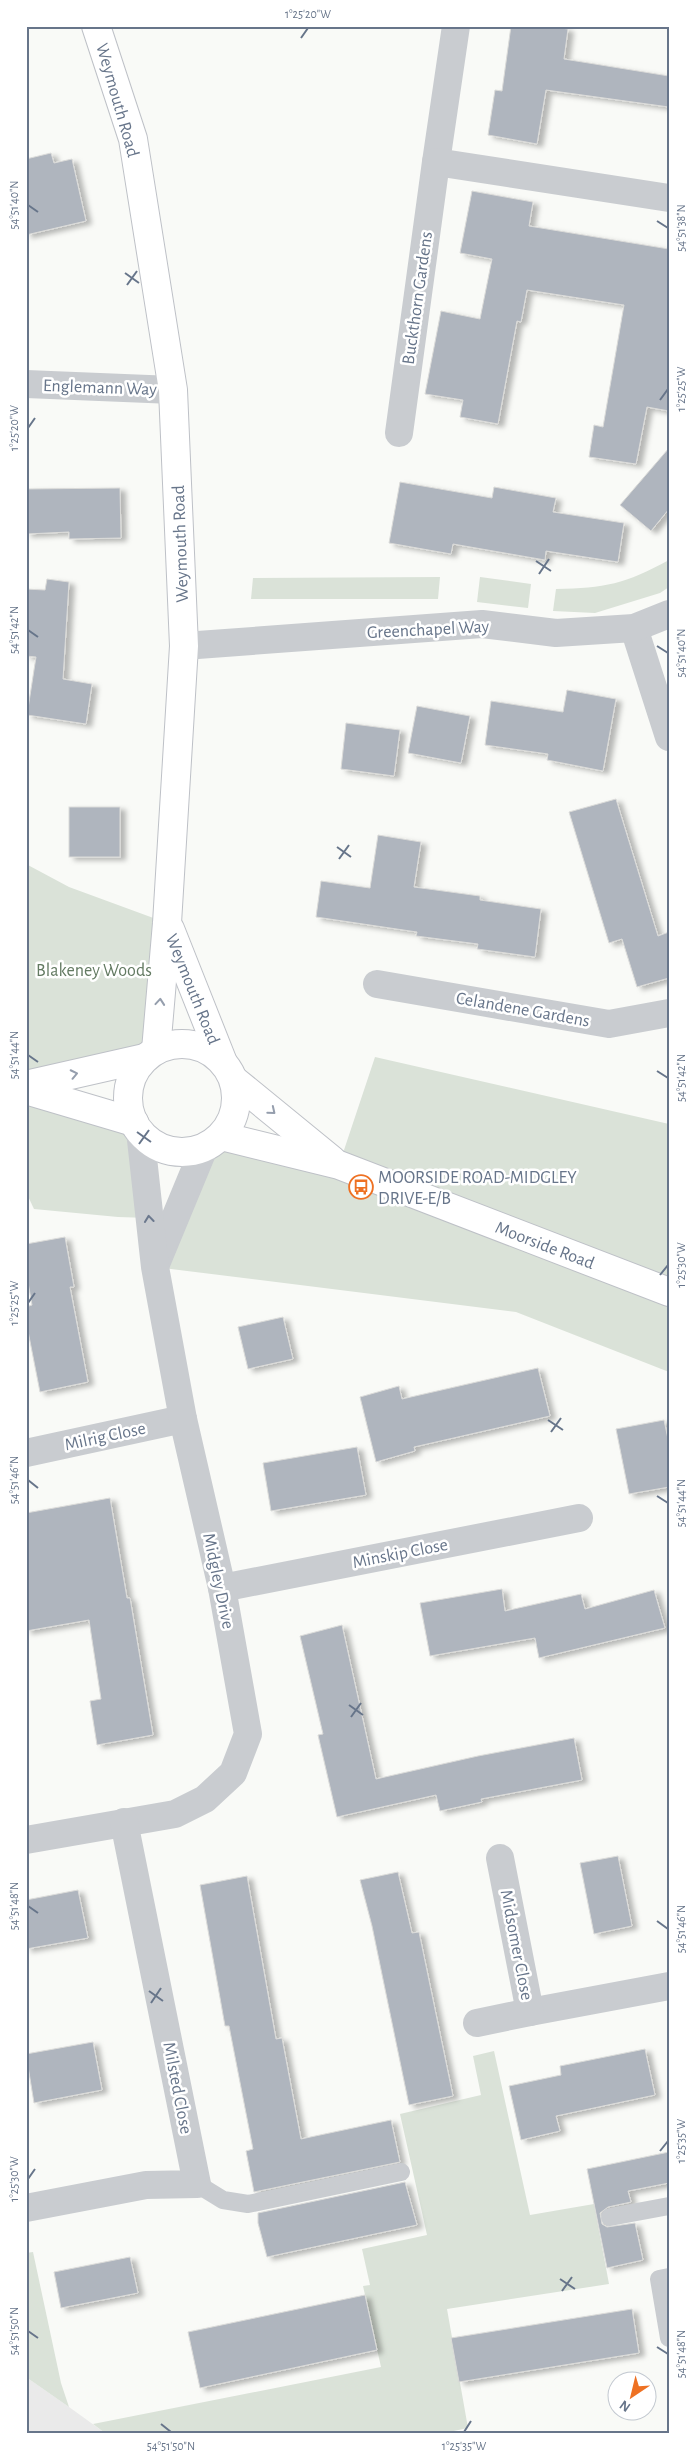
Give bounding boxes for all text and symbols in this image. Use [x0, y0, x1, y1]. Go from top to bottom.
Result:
text: 1°25'20"W [285, 8, 331, 20]
street label: Weymouth Road [92, 41, 142, 159]
text: 54°51'40"N [8, 180, 20, 230]
text: 54°51'38"N [675, 204, 687, 252]
street label: Buckthorn Gardens [400, 231, 436, 366]
text: 1°25'25"W [675, 366, 687, 411]
street label: Englemann Way [43, 377, 158, 399]
text: 1°25'20"W [8, 405, 20, 451]
street label: Weymouth Road [170, 485, 192, 603]
text: 54°51'42"N [8, 606, 20, 654]
street label: Greenchapel Way [366, 618, 490, 642]
text: 54°51'40"N [675, 628, 687, 678]
street label: Weymouth Road [162, 932, 222, 1047]
park label: Blakeney Woods [36, 962, 152, 980]
street label: Celandene Gardens [455, 989, 591, 1031]
one-way arrow [155, 997, 166, 1005]
text: 54°51'44"N [8, 1031, 20, 1079]
text: 54°51'42"N [675, 1054, 687, 1102]
one-way arrow [69, 1069, 78, 1080]
one-way arrow [266, 1106, 275, 1114]
place label: MOORSIDE ROAD-MIDGLEY DRIVE-E/B [378, 1169, 577, 1208]
bus stop icon: MOORSIDE ROAD-MIDGLEY DRIVE-E/B [348, 1174, 374, 1200]
one-way arrow [144, 1215, 155, 1223]
street label: Moorside Road [493, 1219, 597, 1273]
text: 1°25'30"W [675, 1242, 687, 1288]
text: 1°25'25"W [8, 1280, 20, 1325]
street label: Milrig Close [63, 1420, 147, 1454]
text: 54°51'46"N [8, 1456, 20, 1504]
text: 54°51'44"N [675, 1479, 687, 1527]
street label: Midgley Drive [199, 1532, 237, 1631]
street label: Minskip Close [351, 1536, 449, 1572]
text: 54°51'48"N [8, 1882, 20, 1930]
street label: Midsomer Close [496, 1888, 536, 2002]
text: 54°51'46"N [675, 1905, 687, 1953]
street label: Milsted Close [159, 2041, 195, 2136]
text: 1°25'35"W [675, 2119, 687, 2163]
text: 1°25'30"W [8, 2156, 20, 2202]
text: 54°51'50"N [8, 2307, 20, 2355]
text: 54°51'48"N [675, 2330, 687, 2378]
north arrow [608, 2372, 658, 2422]
text: N [617, 2397, 633, 2414]
text: 54°51'50"N [147, 2440, 195, 2452]
text: 1°25'35"W [442, 2440, 486, 2452]

